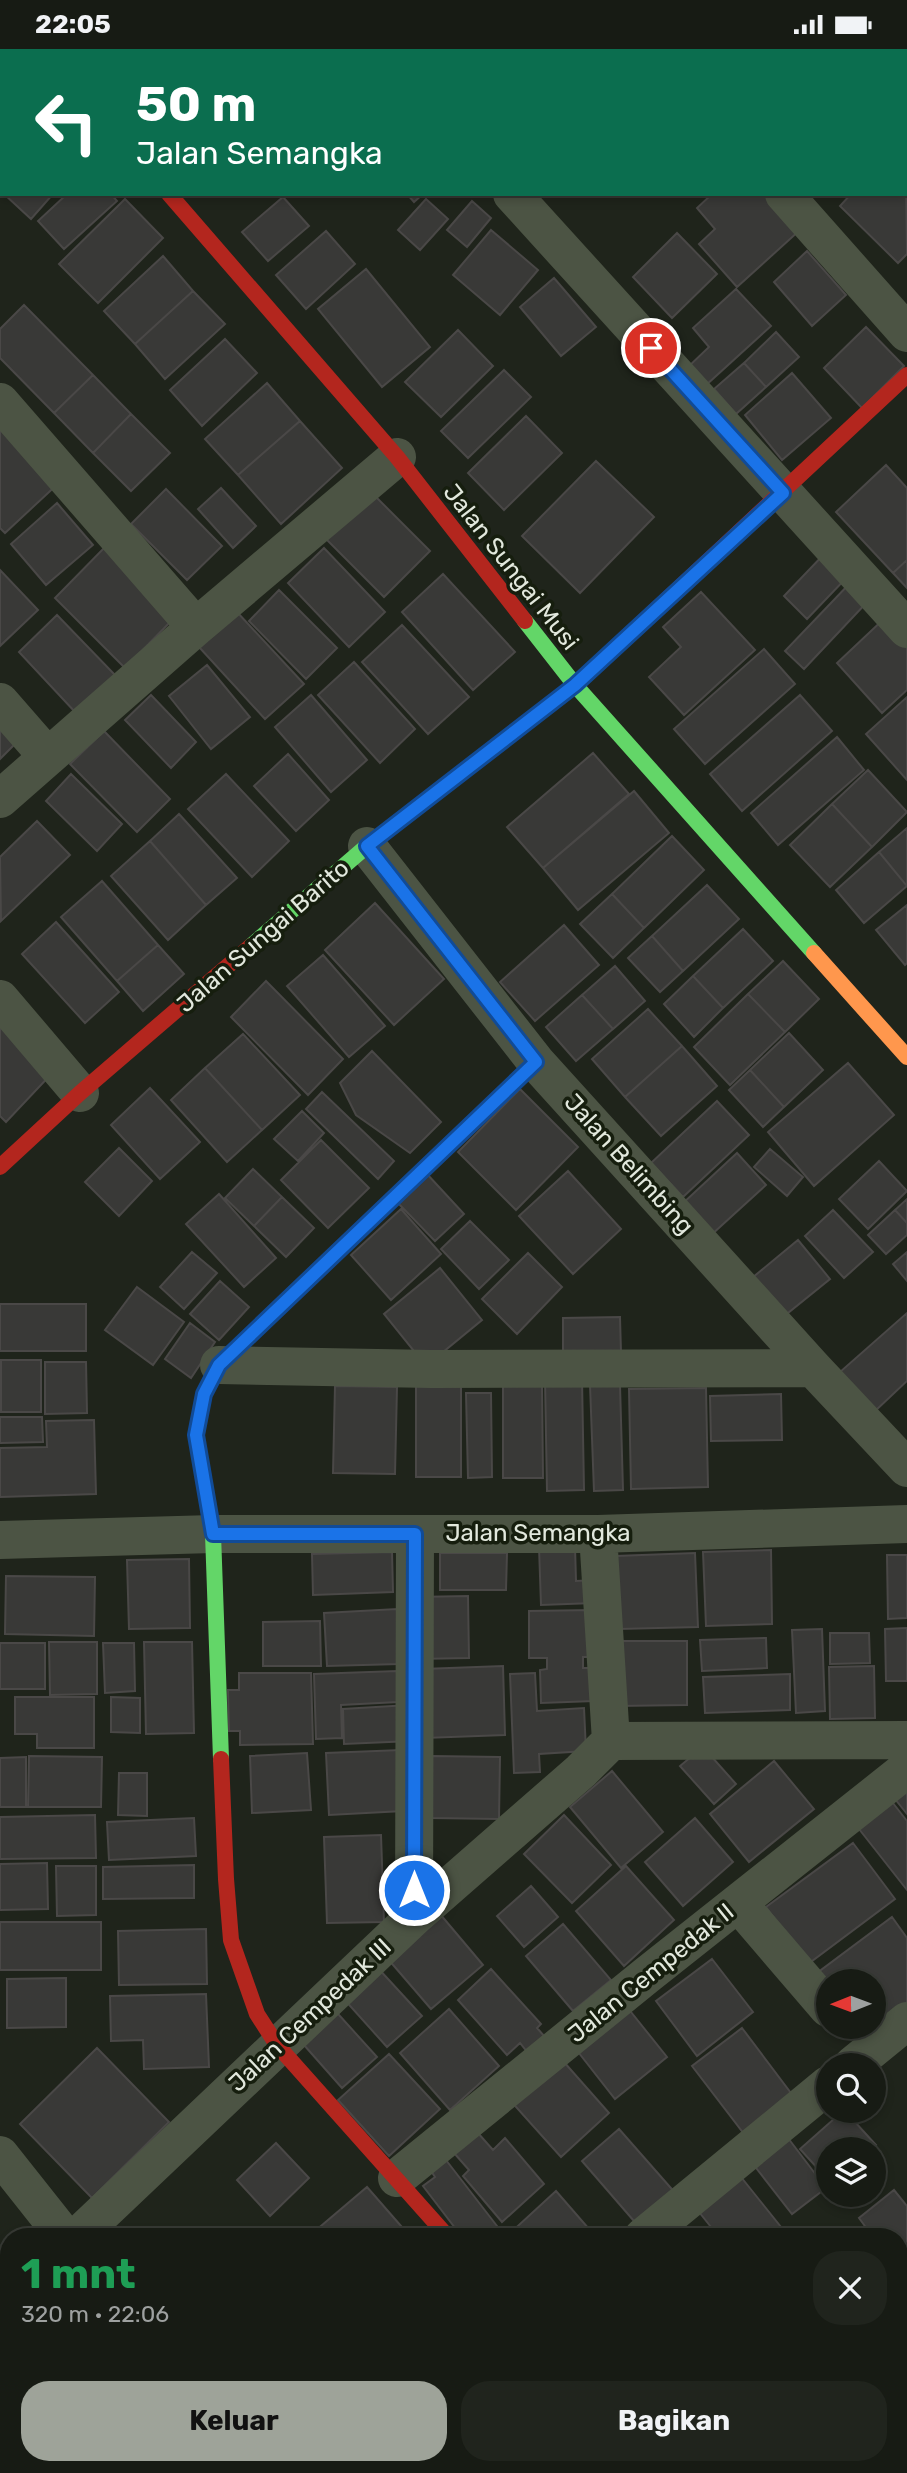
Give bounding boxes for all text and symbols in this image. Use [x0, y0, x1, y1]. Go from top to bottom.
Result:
text: 22:05 [35, 9, 111, 40]
text: 50 m [136, 75, 256, 133]
icon: left [21, 77, 112, 168]
text: Jalan Semangka [136, 134, 383, 172]
pin [621, 318, 681, 378]
icon: arrive [632, 329, 670, 367]
street label: Jalan Sungai Musi [438, 479, 584, 655]
street label: Jalan Sungai Barito [171, 854, 355, 1018]
street label: Jalan Belimbing [559, 1088, 699, 1240]
street label: Jalan Semangka [445, 1519, 631, 1547]
position arrow [377, 1853, 451, 1927]
street label: Jalan Cempedak II [563, 1898, 739, 2048]
street label: Jalan Cempedak III [223, 1933, 397, 2097]
north arrow [816, 1969, 886, 2039]
map controls [816, 1969, 886, 2207]
button: search [816, 2053, 886, 2123]
button: layers [816, 2137, 886, 2207]
text: 1 mnt [21, 2249, 136, 2299]
button: close [813, 2251, 887, 2325]
text: 320 m · 22:06 [21, 2300, 169, 2328]
button: Keluar [21, 2381, 447, 2461]
button: Bagikan [461, 2381, 887, 2461]

